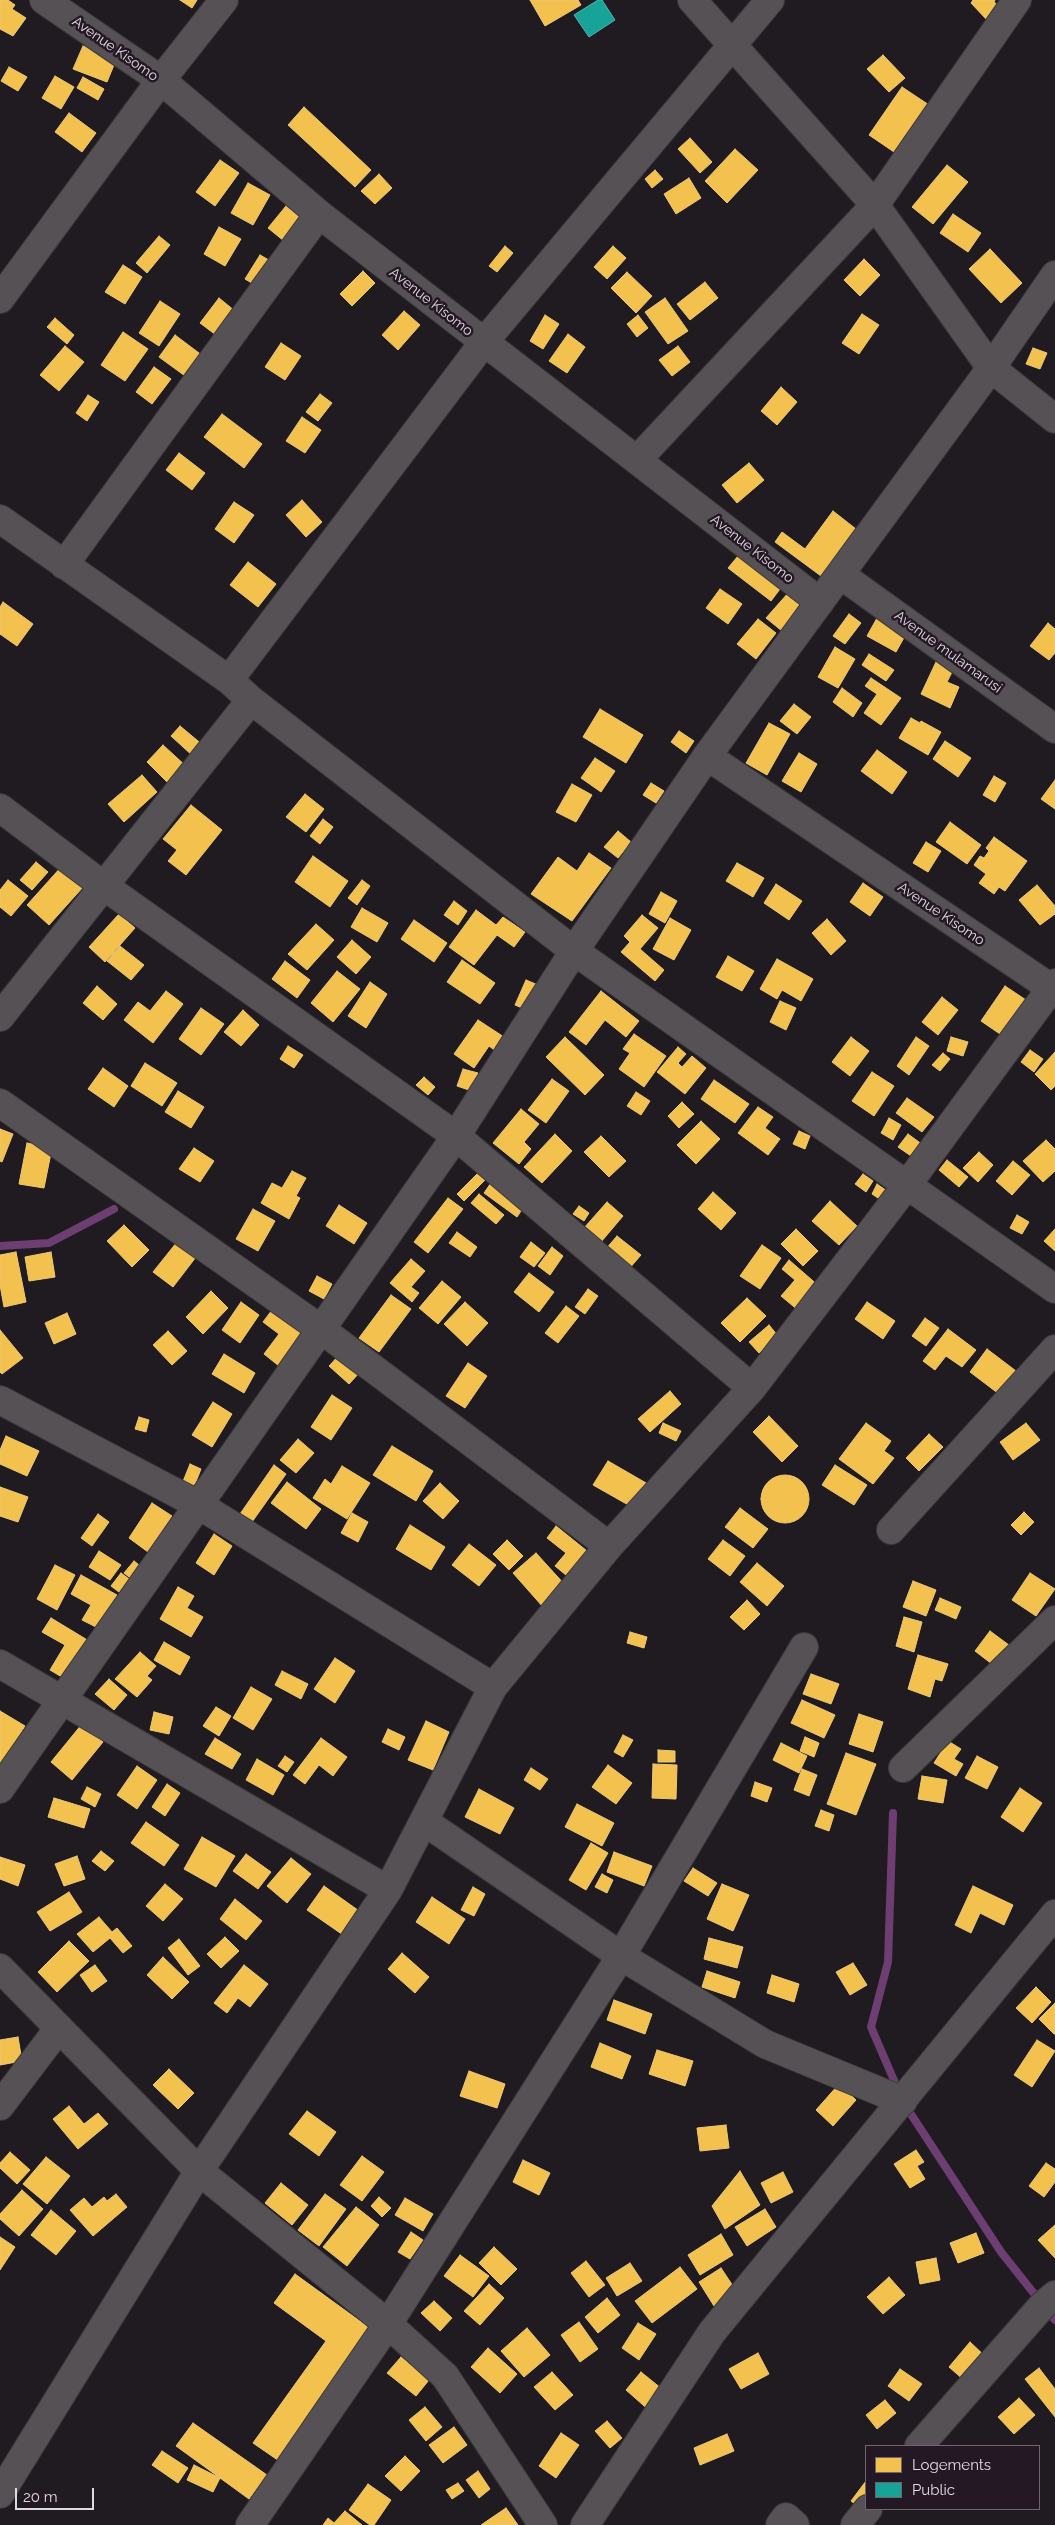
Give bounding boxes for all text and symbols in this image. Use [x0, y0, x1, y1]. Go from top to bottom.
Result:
street label: Avenue Kisomo [69, 13, 161, 85]
street label: Avenue Kisomo [386, 264, 476, 340]
street label: Avenue Kisomo [707, 511, 797, 587]
street label: Avenue mulamarusi [891, 607, 1005, 697]
street label: Avenue Kisomo [894, 879, 988, 949]
legend [865, 2445, 1040, 2510]
text: Logements [912, 2456, 991, 2474]
scale bar [18, 2478, 96, 2510]
text: Public [912, 2481, 955, 2499]
text: 20 m [23, 2488, 58, 2506]

